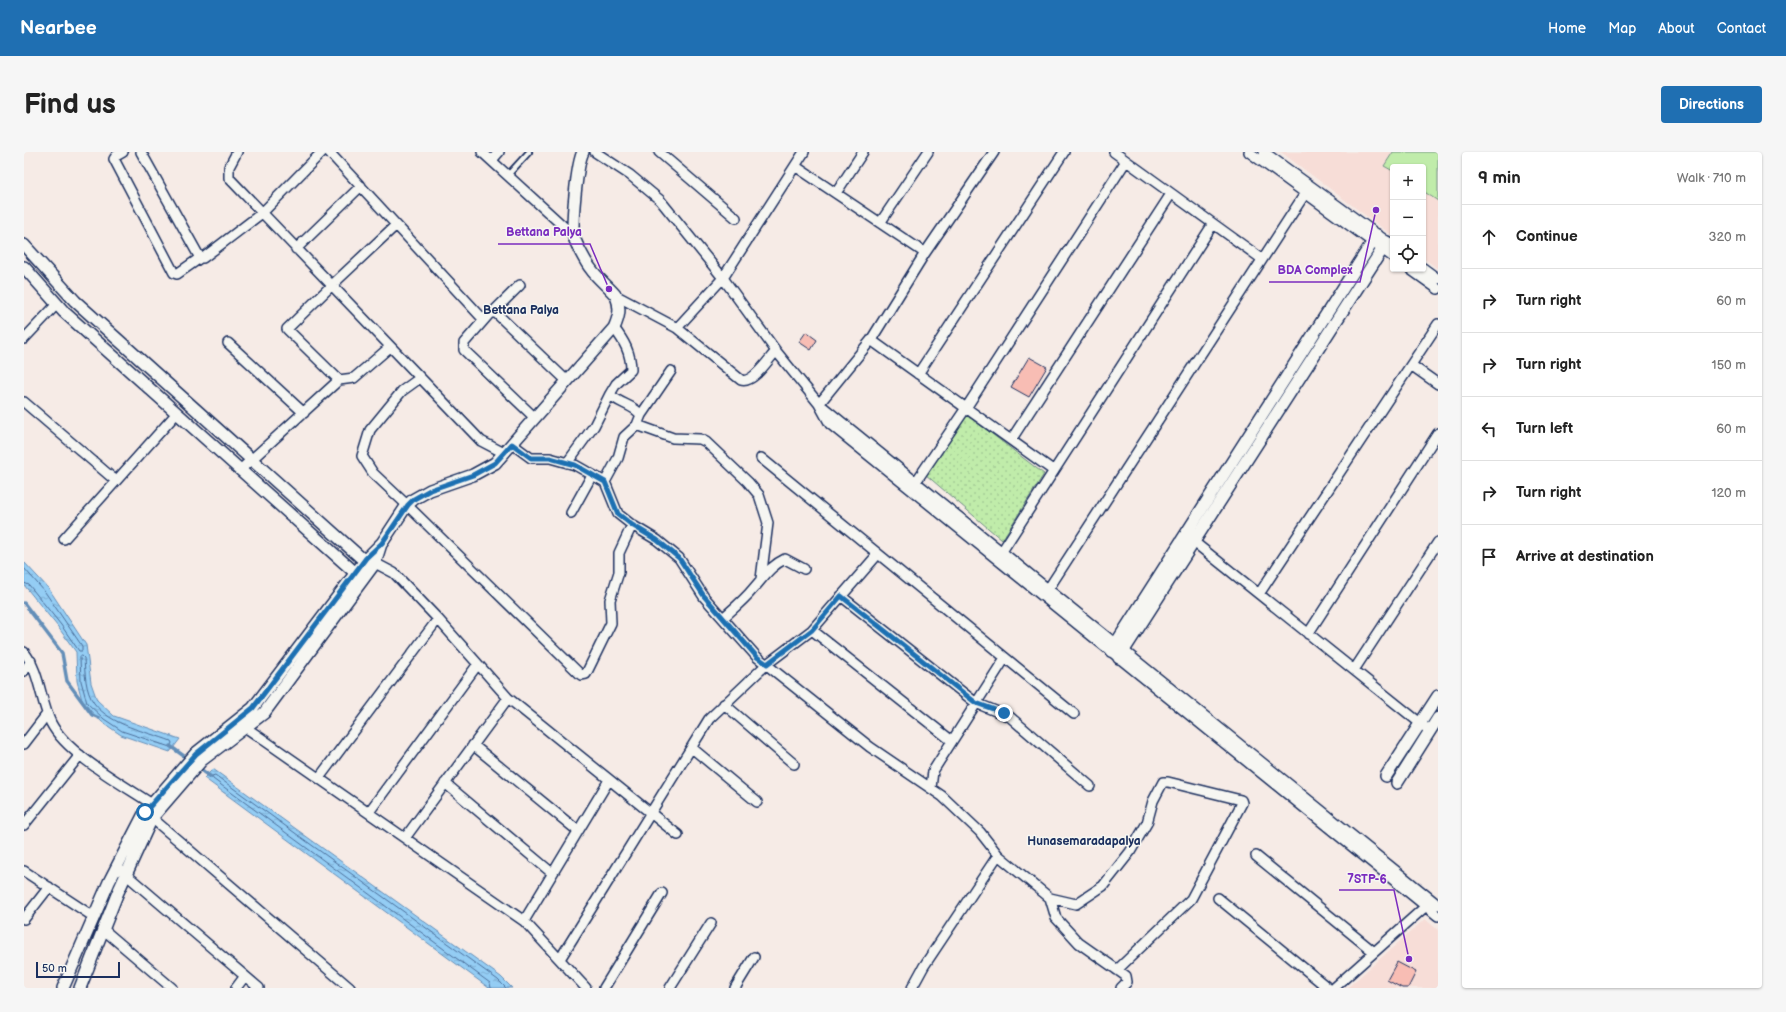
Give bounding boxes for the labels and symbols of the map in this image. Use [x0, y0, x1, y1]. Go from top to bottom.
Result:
callout: Bettana Palya [498, 220, 590, 244]
text: Bettana Palya [506, 225, 582, 240]
callout: BDA Complex [1269, 258, 1360, 282]
text: BDA Complex [1278, 263, 1353, 278]
district label: Bettana Palya [483, 303, 559, 318]
route end [995, 704, 1013, 722]
route start [136, 803, 154, 821]
district label: Hunasemaradapalya [1027, 834, 1141, 849]
callout: 7STP-6 [1339, 866, 1394, 890]
text: 7STP-6 [1347, 872, 1387, 887]
scale bar [36, 960, 120, 979]

